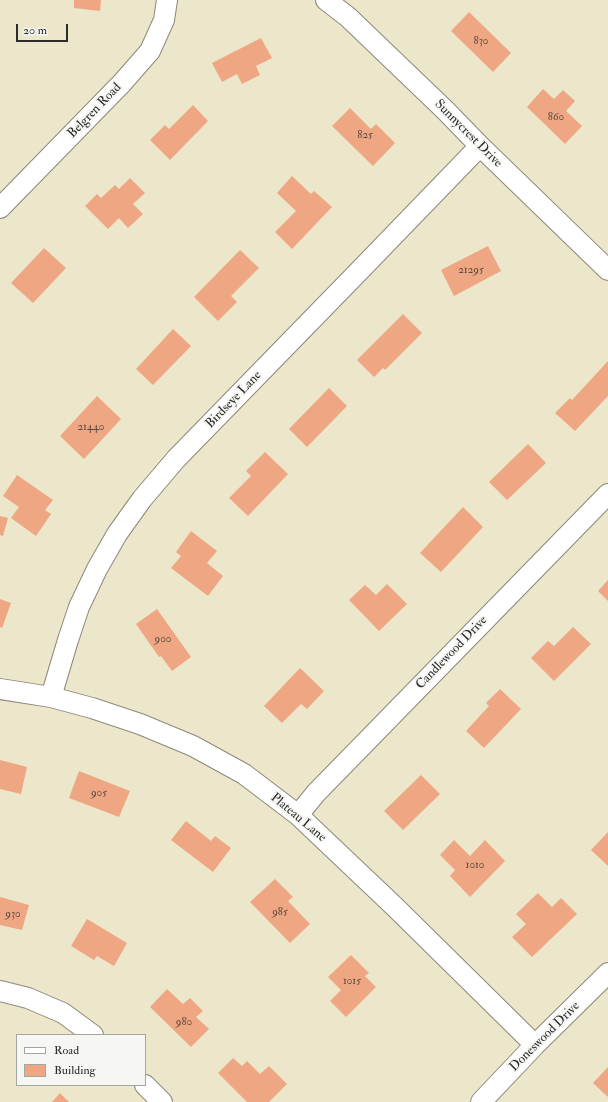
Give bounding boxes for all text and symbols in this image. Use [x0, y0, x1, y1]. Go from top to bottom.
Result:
scale bar [18, 16, 70, 42]
text: 20 m [23, 23, 47, 38]
house number: 830 [473, 35, 489, 49]
street label: Belgren Road [65, 80, 125, 142]
street label: Sunnycrest Drive [431, 97, 505, 171]
house number: 860 [548, 111, 564, 125]
house number: 825 [357, 129, 373, 143]
house number: 21295 [458, 264, 484, 278]
street label: Birdseye Lane [203, 368, 265, 432]
house number: 21440 [77, 421, 105, 435]
street label: Candlewood Drive [413, 613, 491, 693]
house number: 900 [155, 633, 171, 647]
house number: 905 [91, 787, 107, 801]
street label: Plateau Lane [267, 790, 329, 846]
house number: 1010 [466, 859, 484, 873]
house number: 985 [272, 906, 288, 920]
house number: 930 [5, 908, 21, 922]
house number: 1015 [343, 975, 361, 989]
street label: Doneswood Drive [507, 999, 583, 1075]
house number: 980 [176, 1016, 192, 1030]
legend [16, 1034, 146, 1086]
text: Road [54, 1043, 79, 1058]
text: Building [54, 1063, 95, 1078]

